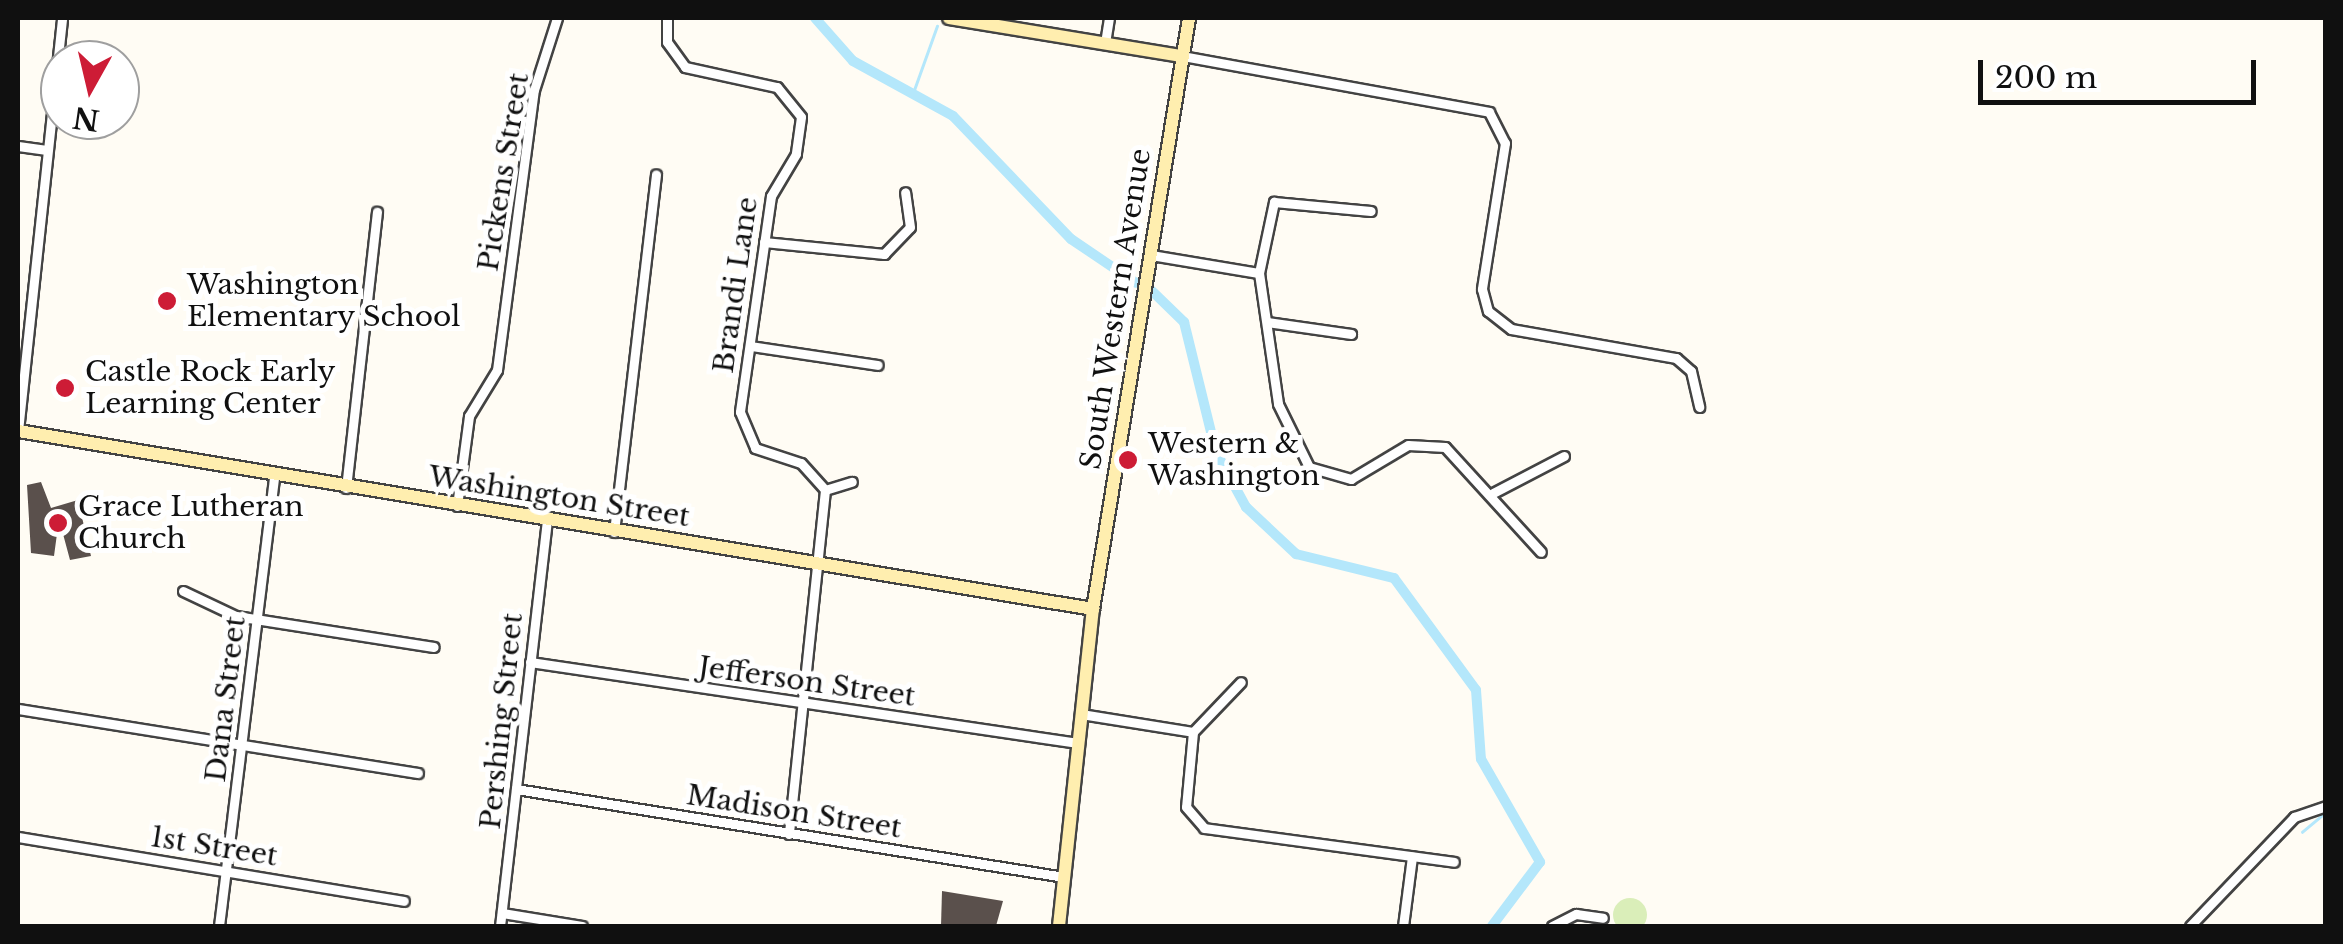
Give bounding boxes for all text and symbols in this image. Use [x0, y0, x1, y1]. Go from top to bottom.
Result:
north arrow [40, 40, 140, 140]
scale bar [1983, 40, 2260, 102]
text: 200 m [1995, 59, 2097, 96]
street label: Pickens Street [472, 70, 536, 274]
text: N [71, 99, 102, 137]
street label: South Western Avenue [1074, 145, 1158, 473]
street label: Brandi Lane [707, 195, 765, 375]
place label: Washington Elementary School [187, 268, 461, 334]
marker: Washington Elementary School [156, 290, 178, 312]
place label: Castle Rock Early Learning Center [85, 355, 336, 421]
marker: Castle Rock Early Learning Center [54, 377, 76, 399]
place label: Western & Washington [1148, 427, 1320, 493]
marker: Western & Washington [1117, 449, 1139, 471]
street label: Washington Street [426, 460, 692, 534]
place label: Grace Lutheran Church [78, 490, 303, 556]
marker: Grace Lutheran Church [47, 512, 69, 534]
street label: Pershing Street [474, 611, 530, 831]
street label: Dana Street [199, 614, 253, 784]
street label: Jefferson Street [696, 650, 918, 714]
street label: Madison Street [684, 778, 904, 846]
street label: 1st Street [148, 820, 280, 874]

